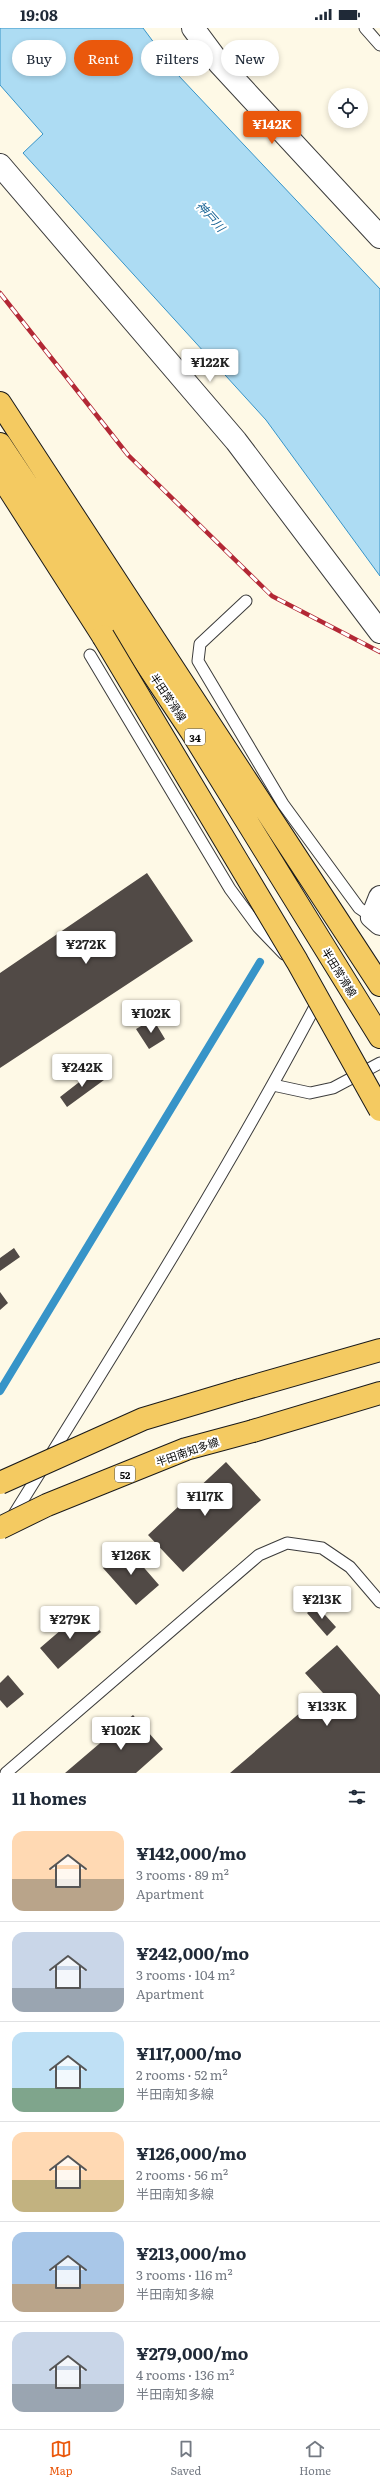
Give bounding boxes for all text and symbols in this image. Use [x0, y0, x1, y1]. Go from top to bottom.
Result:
text: 19:08 [20, 3, 58, 26]
chip: Buy [12, 40, 66, 76]
chip: Rent [74, 40, 133, 76]
chip: Filters [141, 40, 213, 76]
chip: New [221, 40, 279, 76]
map controls [328, 88, 368, 128]
button: locate [328, 88, 368, 128]
pin: ¥142K [244, 111, 300, 145]
text: ¥142K [252, 114, 292, 133]
water label: 神戸川 [192, 197, 231, 237]
pin: ¥122K [182, 349, 238, 383]
text: ¥122K [190, 352, 230, 371]
street label: 半田常滑線 [147, 670, 191, 724]
road number: 34 [185, 729, 205, 745]
pin: ¥272K [58, 931, 114, 965]
text: ¥272K [66, 934, 106, 953]
street label: 半田常滑線 [319, 944, 361, 1000]
pin: ¥102K [123, 1000, 179, 1034]
text: ¥102K [131, 1003, 171, 1022]
pin: ¥242K [54, 1054, 110, 1088]
text: ¥242K [61, 1057, 103, 1076]
street label: 半田南知多線 [153, 1433, 221, 1469]
road number: 52 [115, 1466, 135, 1482]
pin: ¥117K [177, 1483, 233, 1517]
text: ¥117K [186, 1486, 224, 1505]
pin: ¥126K [103, 1542, 159, 1576]
text: ¥126K [111, 1545, 151, 1564]
pin: ¥213K [294, 1586, 350, 1620]
text: ¥213K [302, 1589, 342, 1608]
pin: ¥279K [42, 1606, 98, 1640]
text: ¥279K [49, 1609, 91, 1628]
pin: ¥133K [299, 1693, 355, 1727]
text: ¥133K [307, 1696, 347, 1715]
pin: ¥102K [93, 1717, 149, 1751]
text: ¥102K [101, 1720, 141, 1739]
text: 11 homes [12, 1785, 86, 1810]
icon: filters [346, 1786, 368, 1808]
text: ¥142,000/mo [136, 1840, 246, 1865]
icon: home [44, 1847, 92, 1895]
text: 3 rooms · 89 m² [136, 1865, 229, 1884]
text: Apartment [136, 1884, 204, 1903]
text: ¥242,000/mo [136, 1940, 249, 1965]
icon: home [44, 1948, 92, 1996]
text: 3 rooms · 104 m² [136, 1965, 235, 1984]
text: Apartment [136, 1984, 204, 2003]
text: ¥117,000/mo [136, 2040, 242, 2065]
icon: home [44, 2048, 92, 2096]
text: 2 rooms · 52 m² [136, 2065, 228, 2084]
text: 半田南知多線 [136, 2084, 214, 2103]
text: ¥126,000/mo [136, 2140, 247, 2165]
icon: home [44, 2148, 92, 2196]
text: 2 rooms · 56 m² [136, 2165, 228, 2184]
text: 半田南知多線 [136, 2184, 214, 2203]
text: ¥213,000/mo [136, 2240, 246, 2265]
icon: home [44, 2248, 92, 2296]
text: 3 rooms · 116 m² [136, 2265, 233, 2284]
text: 半田南知多線 [136, 2284, 214, 2303]
text: ¥279,000/mo [136, 2340, 248, 2365]
icon: home [44, 2348, 92, 2396]
text: 4 rooms · 136 m² [136, 2365, 234, 2384]
text: 半田南知多線 [136, 2384, 214, 2403]
tab: Map [49, 2438, 72, 2478]
tab: Saved [170, 2438, 201, 2478]
tab: Home [299, 2438, 331, 2478]

